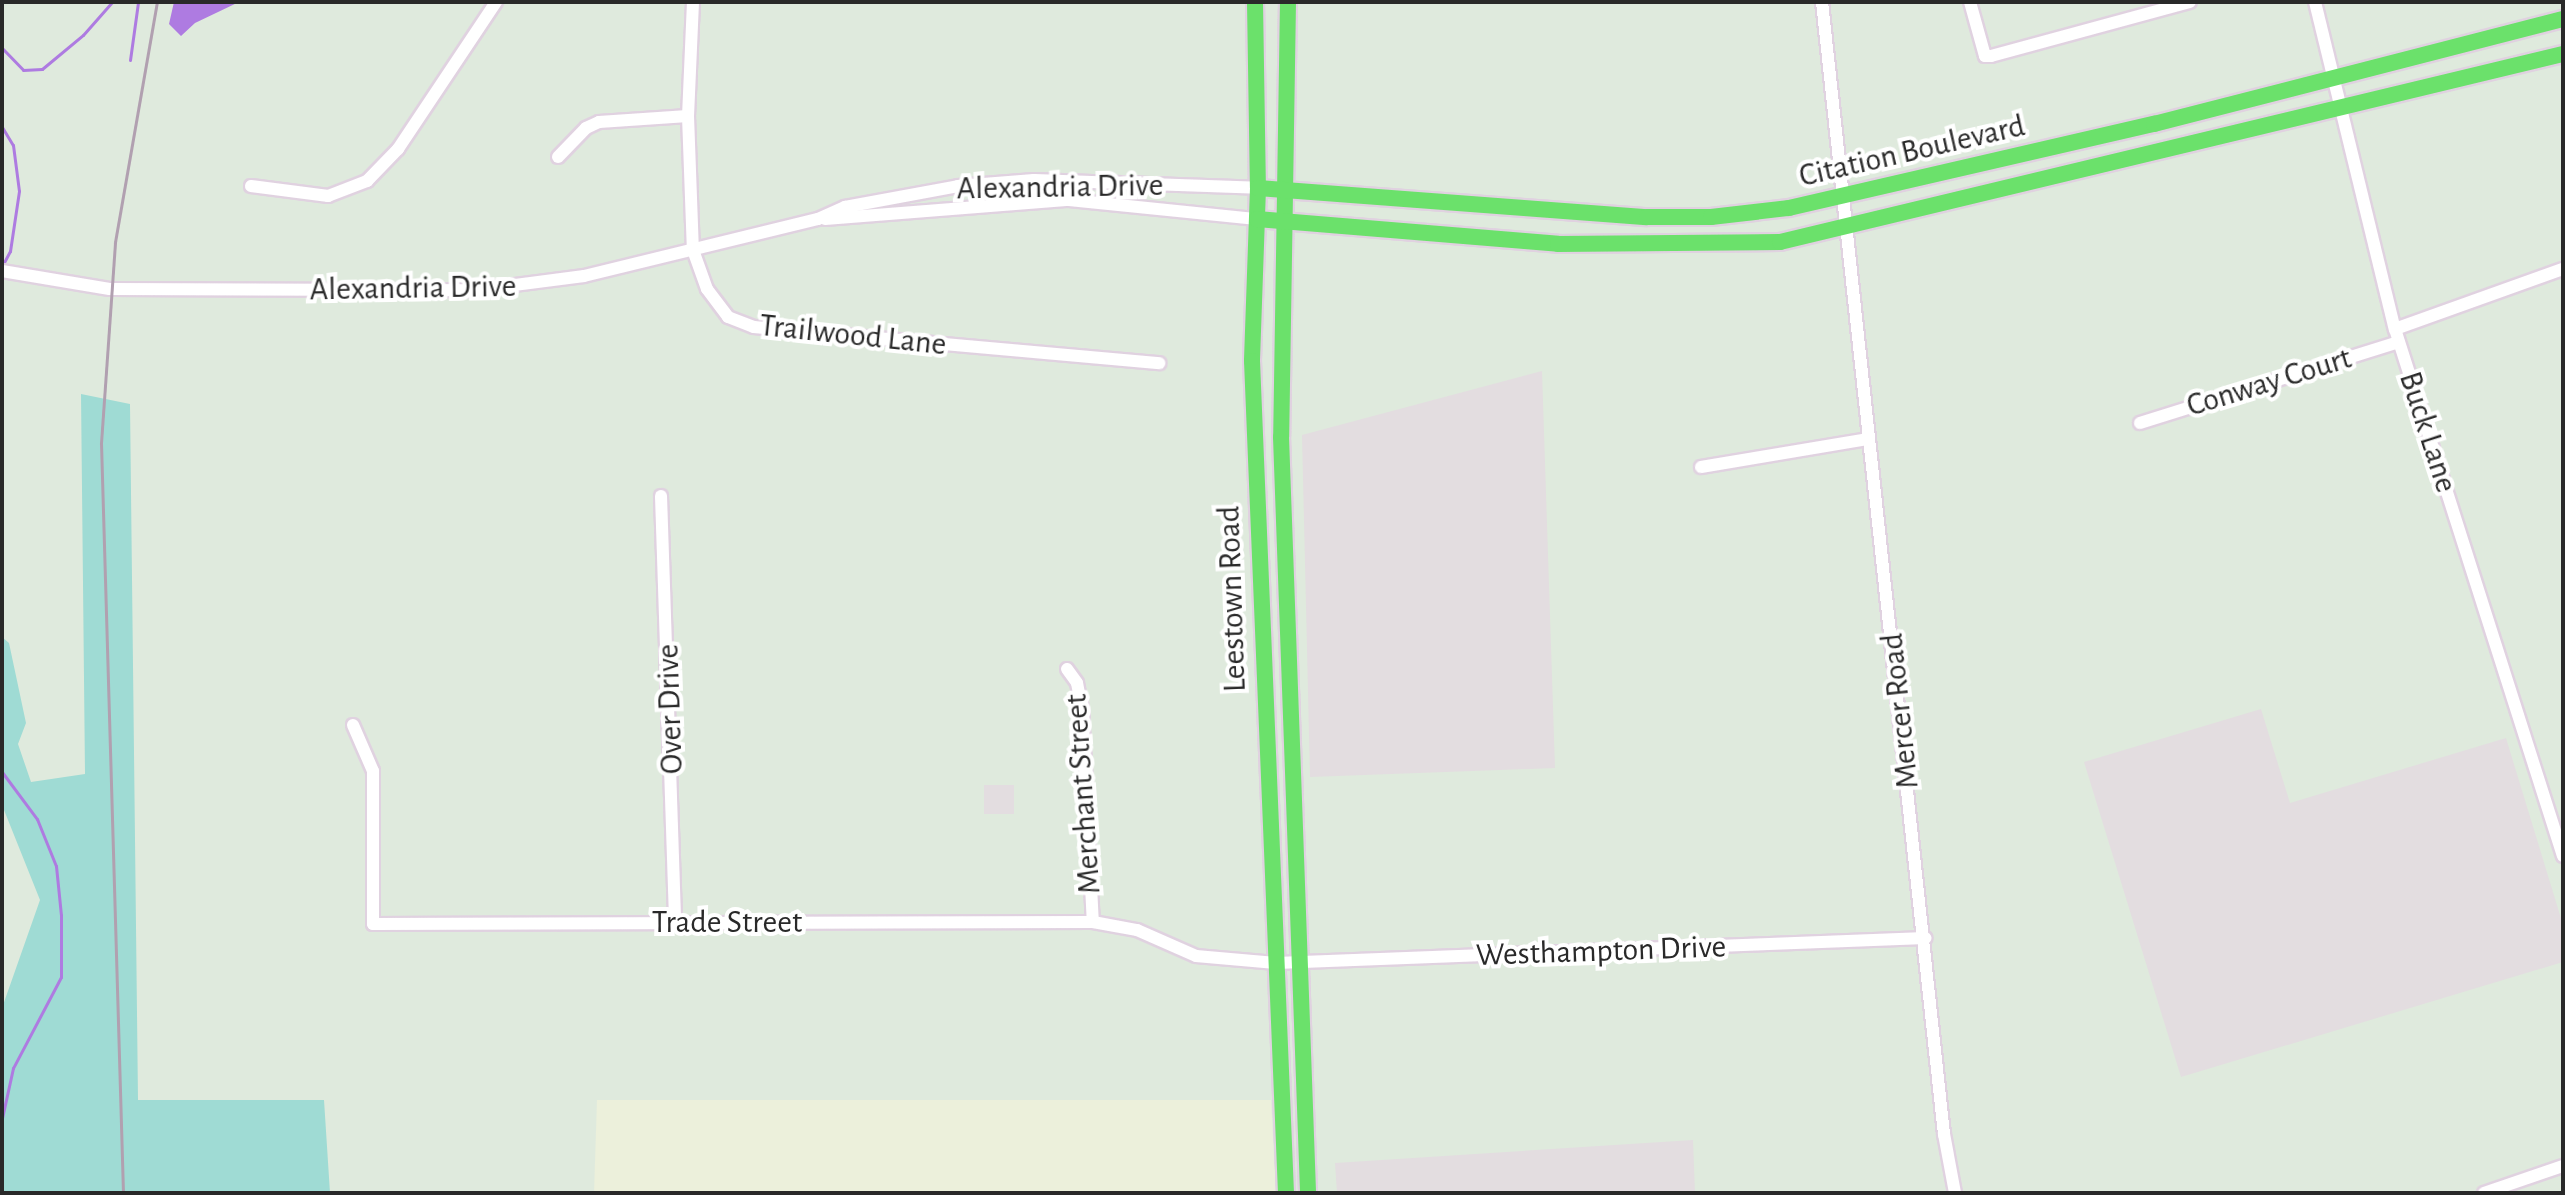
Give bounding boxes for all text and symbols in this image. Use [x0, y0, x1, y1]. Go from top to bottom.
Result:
street label: Citation Boulevard [1795, 106, 2029, 196]
street label: Alexandria Drive [956, 166, 1164, 208]
street label: Alexandria Drive [309, 267, 517, 309]
street label: Trailwood Lane [758, 306, 948, 364]
street label: Conway Court [2182, 339, 2356, 425]
street label: Buck Lane [2390, 367, 2466, 497]
street label: Leestown Road [1210, 505, 1254, 693]
street label: Mercer Road [1873, 631, 1927, 791]
street label: Over Drive [649, 643, 691, 775]
street label: Merchant Street [1057, 693, 1109, 895]
street label: Trade Street [652, 903, 802, 941]
street label: Westhampton Drive [1475, 927, 1727, 975]

